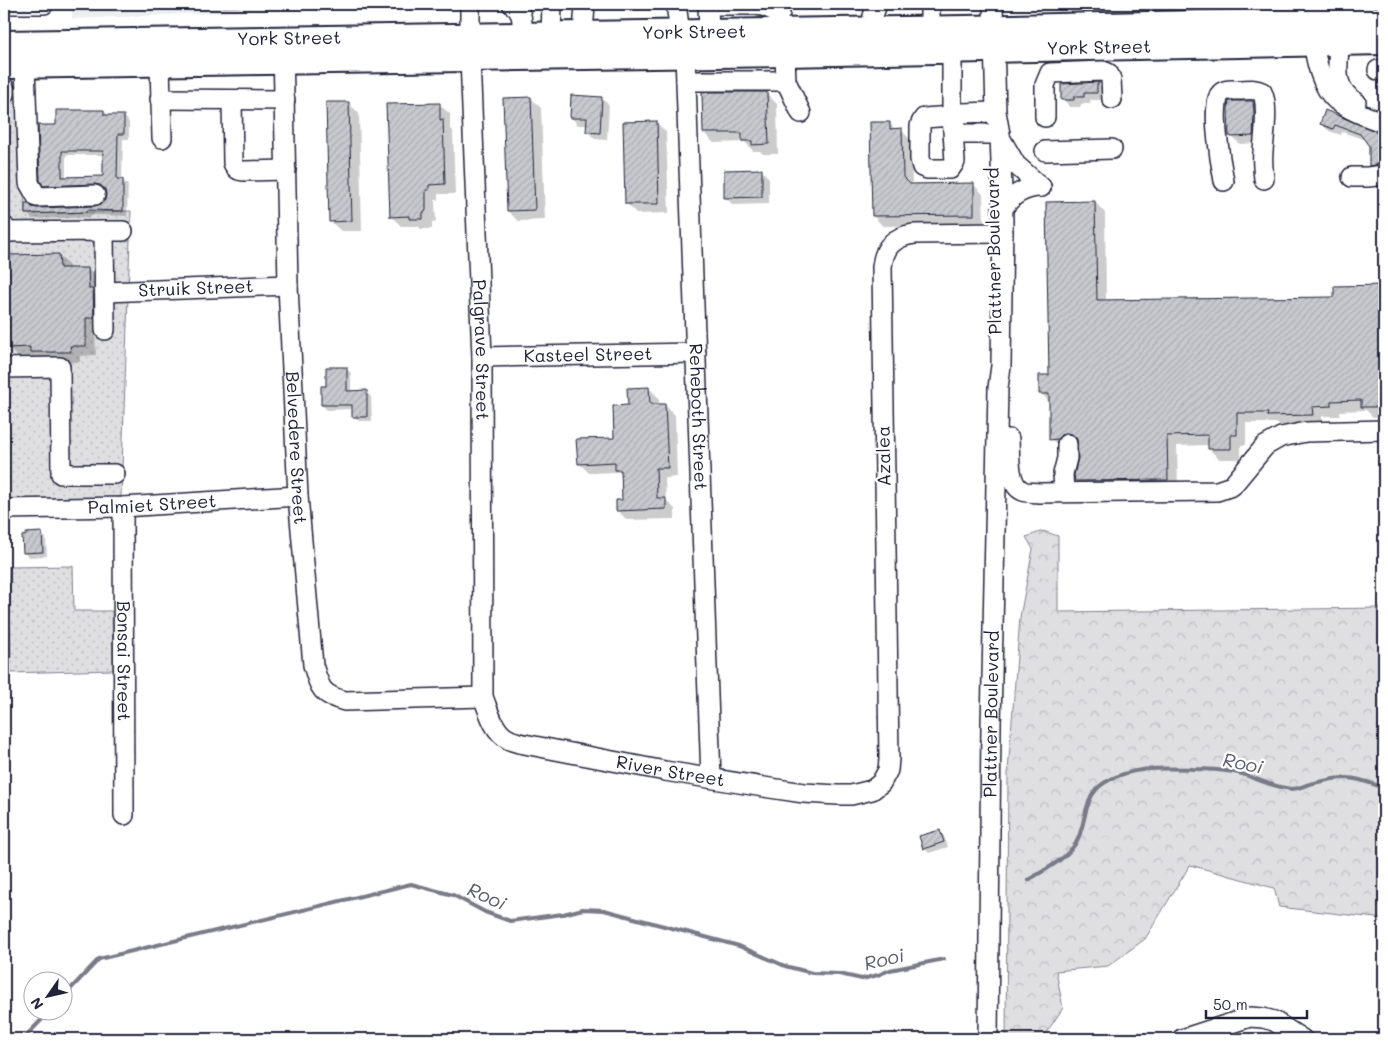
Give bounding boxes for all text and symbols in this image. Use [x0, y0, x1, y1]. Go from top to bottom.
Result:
street label: York Street [642, 18, 746, 44]
street label: York Street [237, 25, 341, 50]
street label: York Street [1046, 34, 1151, 60]
street label: Plattner Boulevard [980, 167, 1006, 335]
street label: Struik Street [138, 273, 254, 302]
street label: Palgrave Street [468, 279, 495, 420]
street label: Kasteel Street [523, 341, 653, 367]
street label: Reheboth Street [684, 343, 714, 491]
street label: Belvedere Street [281, 371, 313, 525]
street label: Azalea [870, 426, 896, 487]
street label: Palmiet Street [87, 488, 217, 519]
street label: Bonsai Street [112, 601, 137, 721]
street label: Plattner Boulevard [977, 630, 1004, 798]
water label: Rooi [1221, 746, 1266, 779]
street label: River Street [614, 749, 727, 792]
water label: Rooi [464, 876, 511, 915]
water label: Rooi [861, 942, 907, 975]
north arrow [22, 970, 72, 1020]
scale bar [1206, 988, 1307, 1020]
text: N [26, 994, 48, 1013]
text: 50 m [1213, 994, 1248, 1014]

